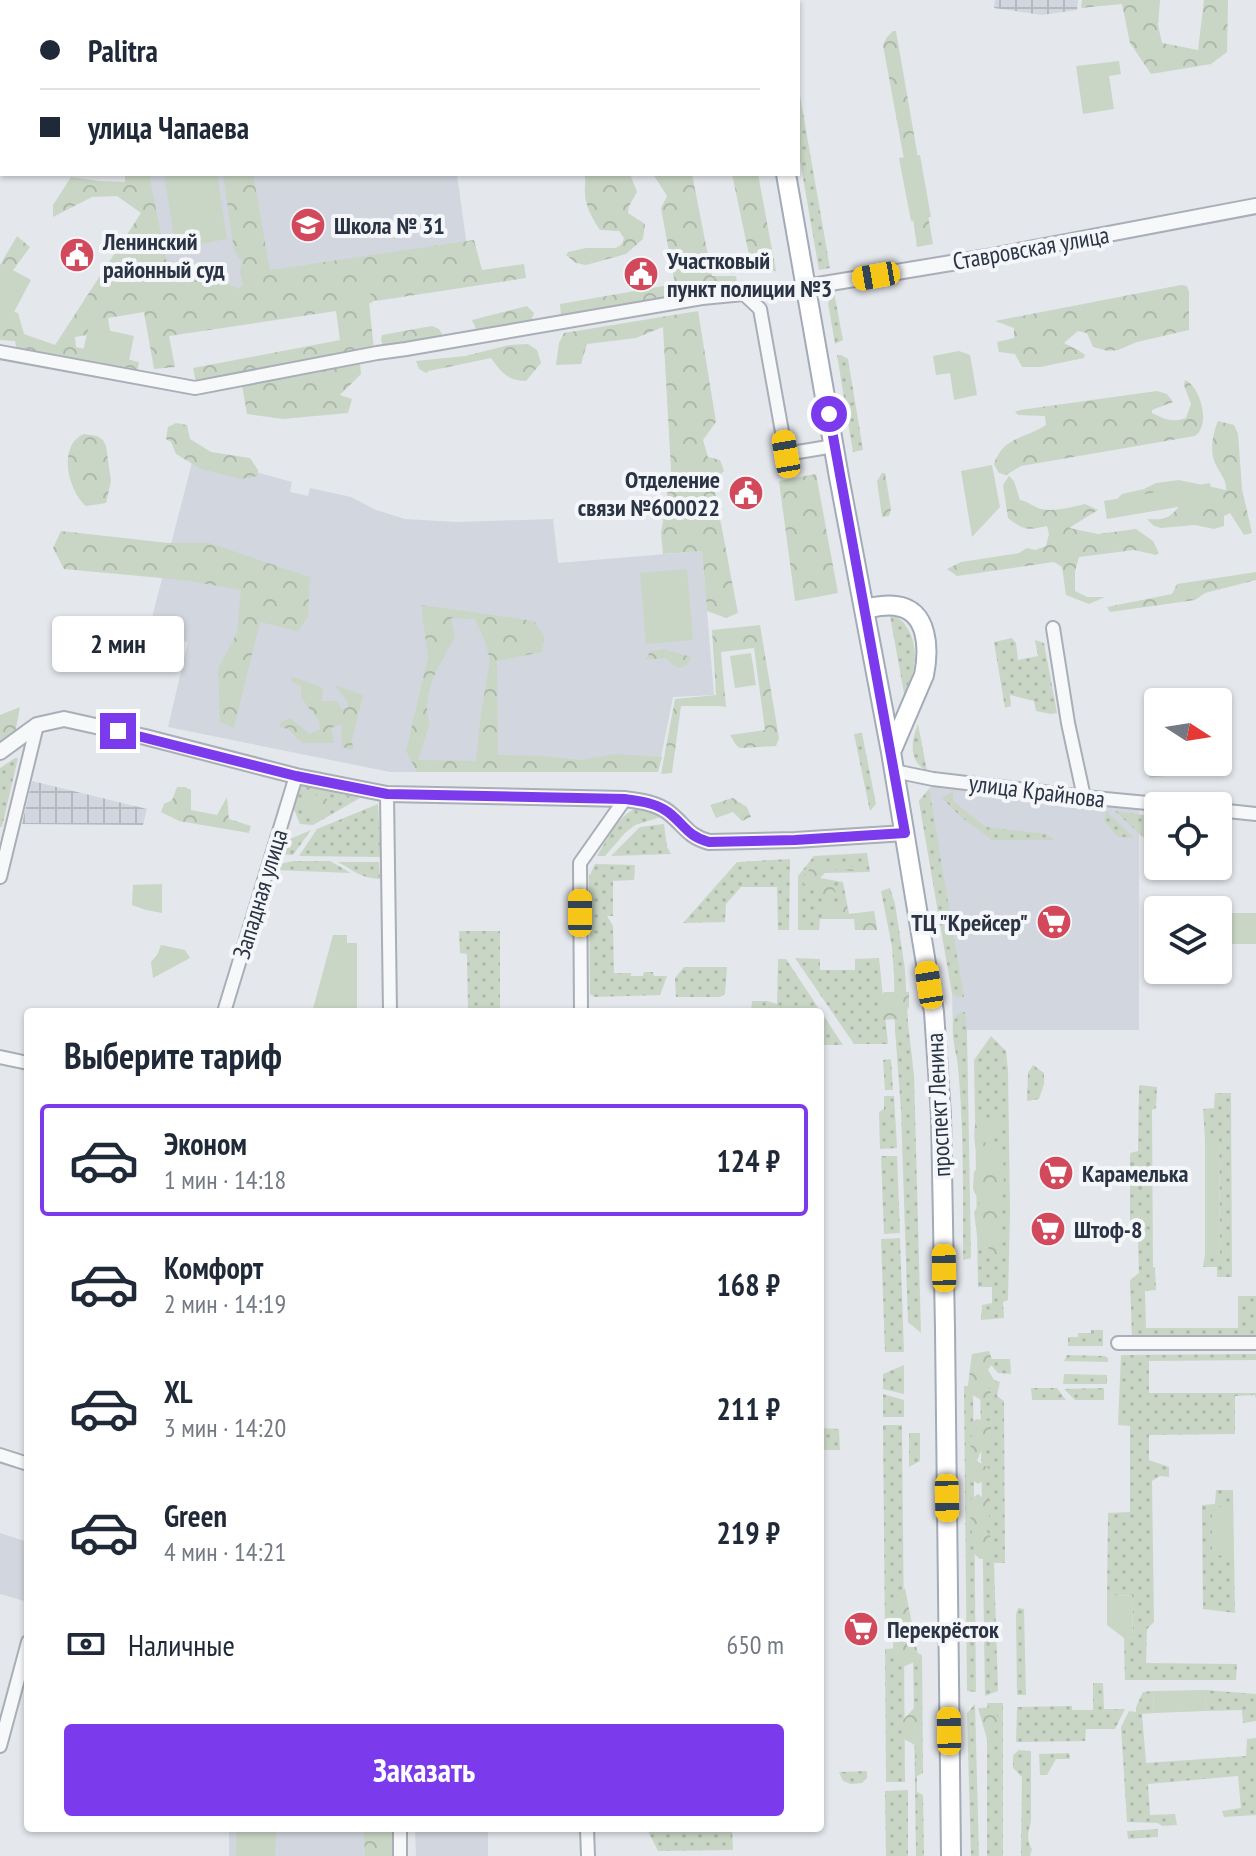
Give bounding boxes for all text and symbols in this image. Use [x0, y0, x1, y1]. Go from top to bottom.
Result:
text: Palitra [88, 31, 158, 70]
text: улица Чапаева [88, 108, 249, 147]
school or university icon: Школа № 31 [289, 206, 327, 244]
place label: Школа № 31 [334, 210, 445, 241]
street label: Ставровская улица [950, 219, 1112, 277]
place label: Ленинский районный суд [102, 226, 225, 285]
public building icon: Ленинский районный суд [58, 236, 96, 274]
place label: Участковый пункт полиции №3 [666, 245, 832, 304]
public building icon: Участковый пункт полиции №3 [622, 255, 660, 293]
car [850, 260, 902, 292]
route start [811, 396, 847, 432]
car [770, 428, 802, 480]
place label: Отделение связи №600022 [578, 464, 720, 523]
public building icon: Отделение связи №600022 [727, 474, 765, 512]
callout: 2 мин [52, 615, 184, 671]
text: 2 мин [90, 627, 146, 660]
north arrow [1144, 688, 1232, 776]
map controls [1144, 688, 1232, 984]
route end [100, 713, 136, 749]
street label: улица Крайнова [967, 767, 1107, 815]
button: locate [1144, 792, 1232, 880]
street label: Западная улица [226, 825, 294, 963]
car [568, 889, 592, 937]
button: layers [1144, 896, 1232, 984]
supermarket icon: ТЦ "Крейсер" [1035, 903, 1073, 941]
place label: ТЦ "Крейсер" [911, 907, 1028, 938]
car [913, 959, 945, 1011]
text: Выберите тариф [64, 1032, 282, 1079]
street label: проспект Ленина [919, 1032, 957, 1178]
icon: car [68, 1124, 140, 1196]
text: Эконом [164, 1124, 247, 1163]
text: 124 ₽ [716, 1141, 780, 1180]
supermarket icon: Карамелька [1037, 1154, 1075, 1192]
place label: Карамелька [1082, 1158, 1189, 1189]
text: 1 мин · 14:18 [164, 1163, 286, 1196]
supermarket icon: Штоф-8 [1029, 1210, 1067, 1248]
place label: Штоф-8 [1074, 1214, 1142, 1245]
car [932, 1244, 956, 1292]
icon: car [68, 1248, 140, 1320]
text: Комфорт [164, 1248, 263, 1287]
text: 168 ₽ [716, 1265, 780, 1304]
text: 2 мин · 14:19 [164, 1287, 286, 1320]
icon: car [68, 1372, 140, 1444]
text: XL [164, 1372, 193, 1411]
text: 211 ₽ [716, 1389, 780, 1428]
text: 3 мин · 14:20 [164, 1411, 286, 1444]
car [935, 1474, 959, 1522]
icon: car [68, 1496, 140, 1568]
text: Green [164, 1496, 227, 1535]
text: 219 ₽ [716, 1513, 780, 1552]
text: 4 мин · 14:21 [164, 1535, 286, 1568]
supermarket icon: Перекрёсток [842, 1610, 880, 1648]
place label: Перекрёсток [887, 1614, 999, 1645]
icon: cash [64, 1622, 108, 1666]
text: Наличные [128, 1625, 235, 1664]
text: 650 m [726, 1628, 784, 1661]
car [937, 1707, 961, 1755]
button: Заказать [64, 1724, 784, 1816]

